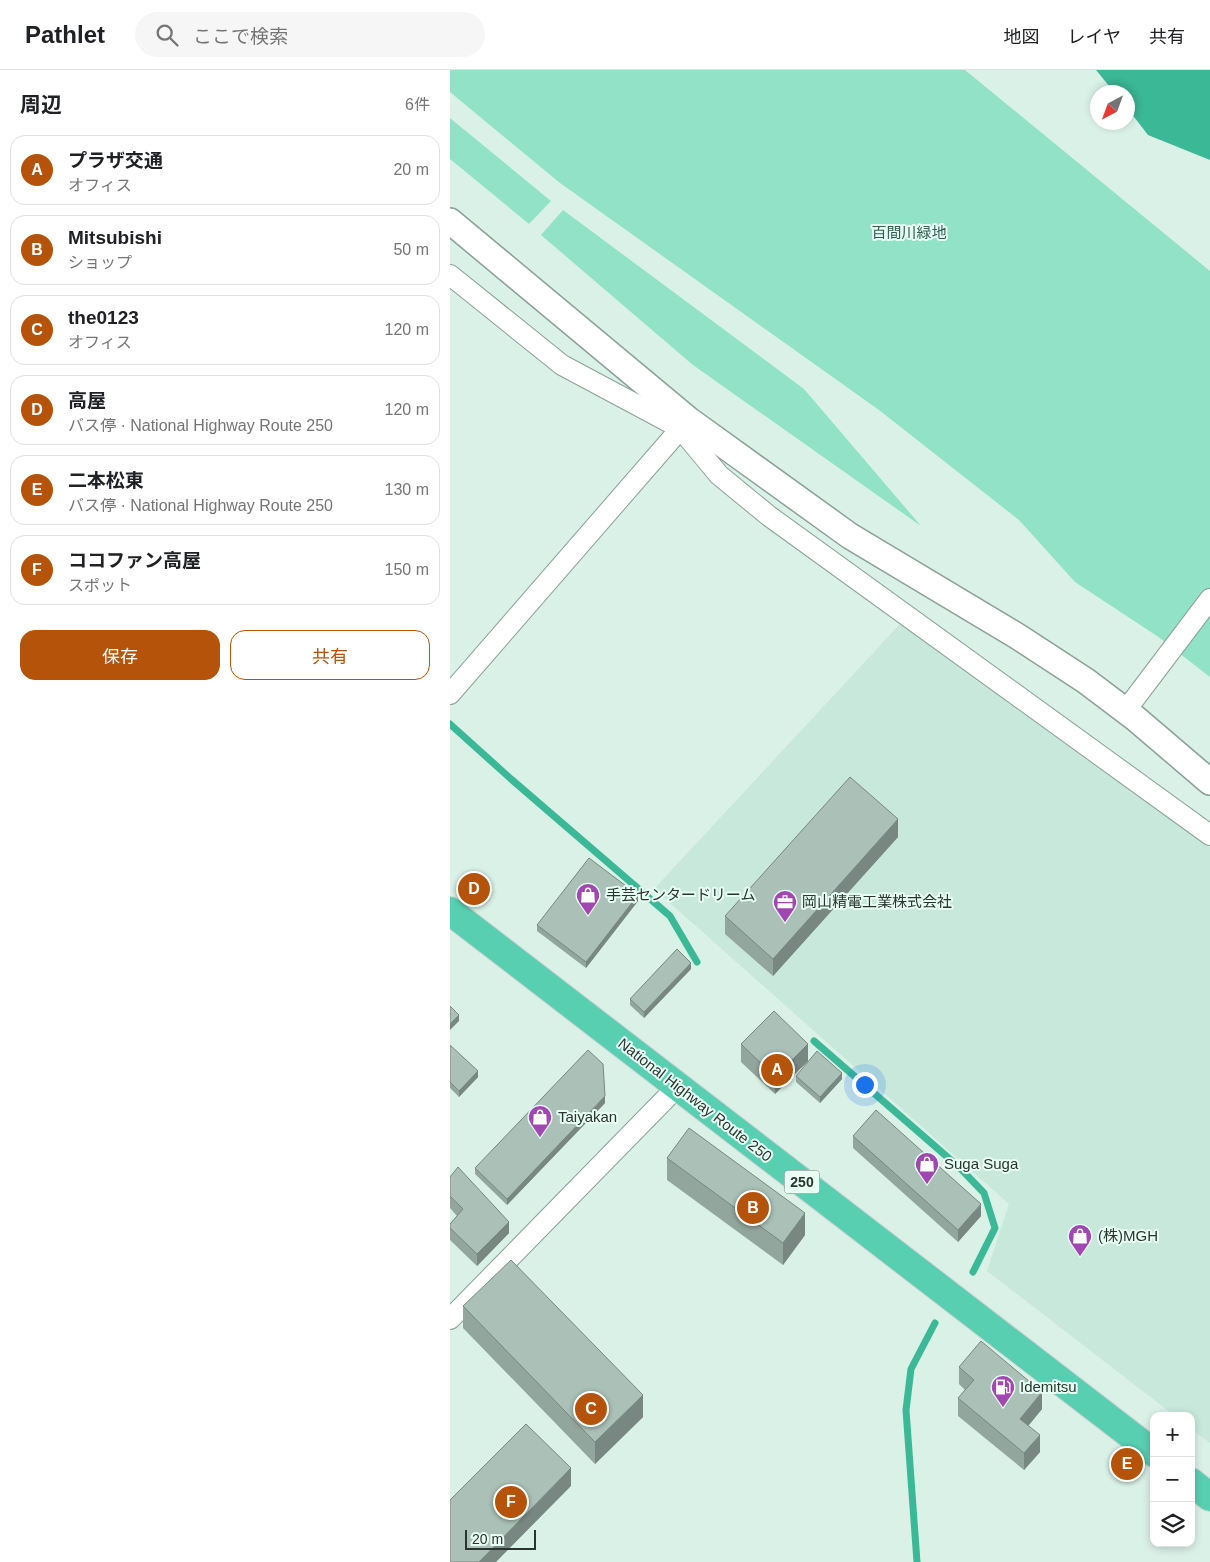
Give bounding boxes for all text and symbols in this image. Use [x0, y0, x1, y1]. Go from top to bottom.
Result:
search box [135, 12, 485, 57]
text: Pathlet [25, 21, 105, 48]
icon: search [153, 21, 181, 49]
text: ここで検索 [193, 26, 288, 47]
text: 地図 [1004, 27, 1040, 47]
text: レイヤ [1068, 27, 1121, 47]
text: 共有 [1149, 27, 1185, 47]
north arrow [1090, 85, 1135, 130]
text: 周辺 [20, 93, 62, 116]
text: 6件 [405, 96, 430, 113]
text: プラザ交通 [68, 150, 163, 171]
text: A [31, 161, 43, 178]
text: 20 m [393, 161, 429, 178]
text: オフィス [68, 177, 132, 194]
park label: 百間川緑地 [871, 224, 947, 241]
text: Mitsubishi [68, 227, 162, 248]
text: B [31, 241, 43, 258]
text: 50 m [393, 241, 429, 258]
text: ショップ [68, 254, 132, 271]
text: the0123 [68, 307, 139, 328]
text: C [31, 321, 43, 338]
text: 120 m [385, 321, 429, 338]
text: オフィス [68, 334, 132, 351]
text: 高屋 [68, 390, 106, 411]
text: D [31, 401, 43, 418]
text: 120 m [385, 401, 429, 418]
text: バス停 · National Highway Route 250 [68, 417, 333, 434]
text: 二本松東 [68, 470, 144, 491]
text: E [32, 481, 42, 498]
text: 130 m [385, 481, 429, 498]
text: バス停 · National Highway Route 250 [68, 497, 333, 514]
text: ココファン高屋 [68, 550, 201, 571]
text: F [32, 561, 42, 578]
text: 150 m [385, 561, 429, 578]
text: スポット [68, 577, 132, 594]
button: 保存 [20, 630, 220, 680]
button: 共有 [230, 630, 430, 680]
pin: D [458, 870, 490, 908]
shop icon: 手芸センタードリーム [575, 882, 601, 916]
place label: 手芸センタードリーム [606, 886, 756, 903]
office icon: 岡山精電工業株式会社 [772, 889, 798, 923]
place label: 岡山精電工業株式会社 [802, 893, 952, 910]
street label: National Highway Route 250 [615, 1034, 775, 1165]
pin: A [761, 1051, 793, 1089]
your location [852, 1072, 878, 1098]
shop icon: Taiyakan [527, 1104, 553, 1138]
place label: Taiyakan [558, 1108, 617, 1125]
shop icon: Suga Suga [914, 1151, 940, 1185]
place label: Suga Suga [944, 1155, 1019, 1172]
road number: 250 [784, 1170, 820, 1194]
pin: B [737, 1189, 769, 1227]
shop icon: (株)MGH [1067, 1223, 1093, 1257]
place label: (株)MGH [1098, 1227, 1158, 1244]
fuel station icon: Idemitsu [990, 1374, 1016, 1408]
place label: Idemitsu [1020, 1378, 1077, 1395]
pin: C [575, 1390, 607, 1428]
map controls [1150, 1412, 1195, 1547]
button: + [1150, 1412, 1195, 1457]
pin: E [1111, 1445, 1143, 1483]
button: − [1150, 1457, 1195, 1502]
pin: F [495, 1483, 527, 1521]
button: layers [1150, 1502, 1195, 1547]
scale bar [465, 1527, 536, 1550]
text: 20 m [472, 1531, 503, 1547]

